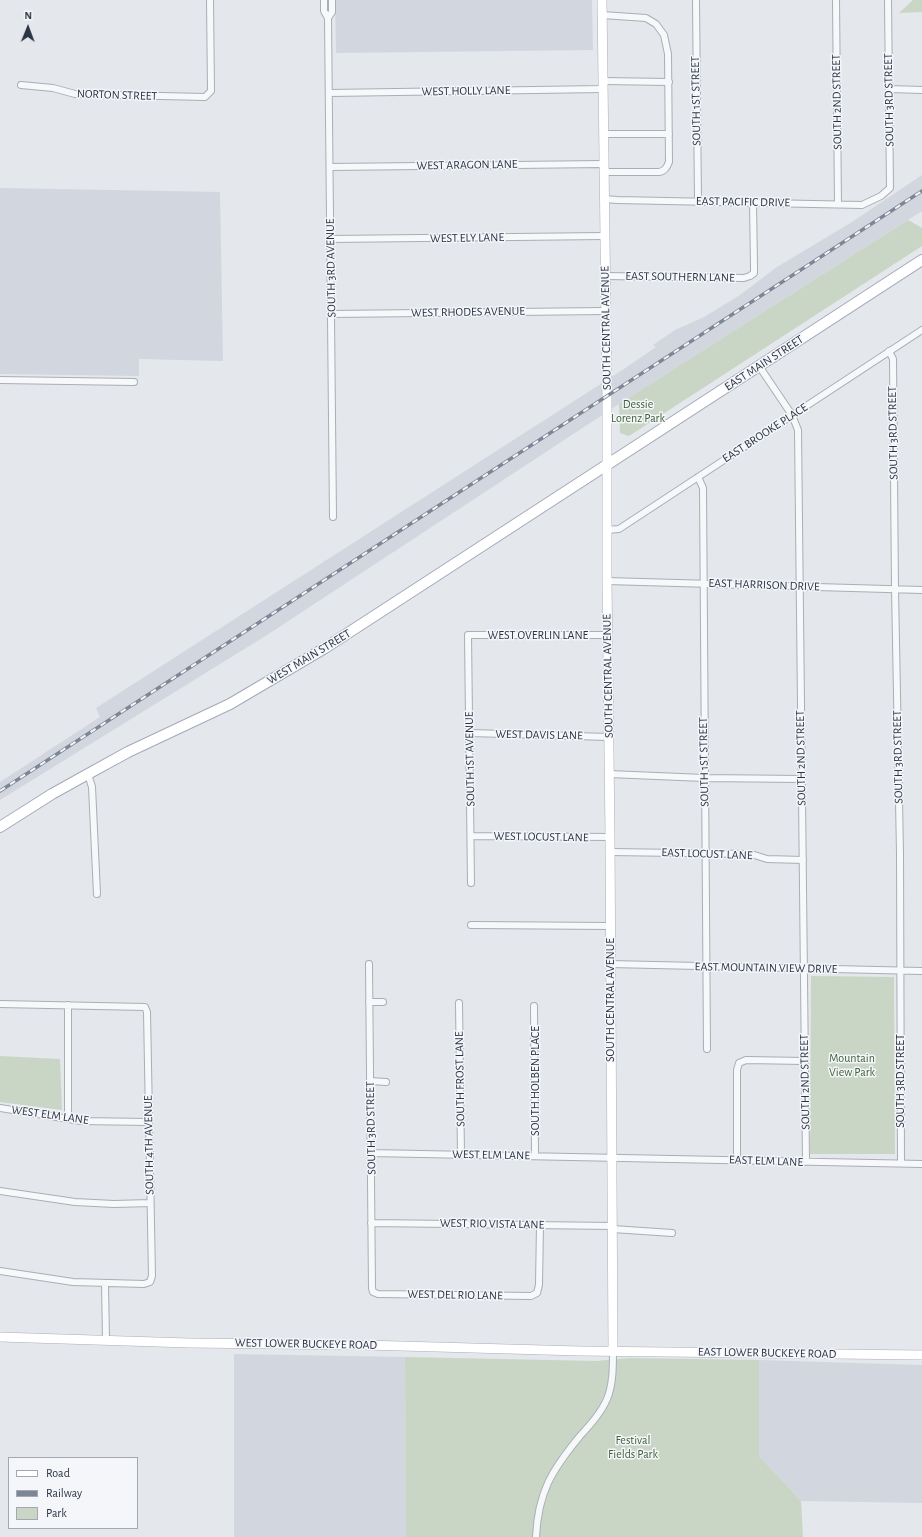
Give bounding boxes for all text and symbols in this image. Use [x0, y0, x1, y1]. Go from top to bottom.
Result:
north arrow [8, 8, 48, 48]
text: N [24, 10, 32, 21]
street label: SOUTH 3RD STREET [881, 53, 897, 147]
street label: SOUTH 2ND STREET [829, 54, 845, 150]
street label: SOUTH 1ST STREET [688, 56, 704, 146]
street label: WEST HOLLY LANE [421, 83, 511, 99]
street label: NORTON STREET [77, 86, 157, 104]
street label: WEST ARAGON LANE [416, 157, 518, 173]
street label: EAST PACIFIC DRIVE [696, 194, 790, 210]
street label: SOUTH 3RD AVENUE [323, 218, 339, 318]
street label: WEST ELY LANE [430, 230, 504, 246]
street label: SOUTH CENTRAL AVENUE [598, 266, 614, 390]
street label: EAST SOUTHERN LANE [625, 269, 735, 285]
street label: WEST RHODES AVENUE [411, 304, 525, 320]
street label: EAST MAIN STREET [722, 332, 806, 394]
street label: SOUTH 3RD STREET [885, 386, 901, 480]
park label: Dessie Lorenz Park [611, 397, 665, 425]
street label: EAST BROOKE PLACE [720, 400, 810, 466]
street label: EAST HARRISON DRIVE [708, 576, 820, 594]
street label: SOUTH CENTRAL AVENUE [600, 614, 616, 738]
street label: WEST MAIN STREET [265, 626, 353, 688]
street label: WEST OVERLIN LANE [488, 628, 588, 642]
street label: SOUTH 2ND STREET [793, 710, 809, 806]
street label: SOUTH 3RD STREET [890, 710, 906, 804]
street label: SOUTH 1ST AVENUE [462, 711, 478, 807]
street label: SOUTH 1ST STREET [696, 717, 712, 807]
street label: WEST DAVIS LANE [495, 727, 583, 743]
street label: WEST LOCUST LANE [493, 829, 589, 845]
street label: EAST LOCUST LANE [661, 845, 753, 863]
street label: SOUTH CENTRAL AVENUE [603, 938, 617, 1062]
street label: EAST MOUNTAIN VIEW DRIVE [695, 960, 837, 976]
street label: SOUTH HOLBEN PLACE [528, 1026, 542, 1136]
street label: SOUTH FROST LANE [452, 1031, 468, 1127]
street label: SOUTH 2ND STREET [797, 1034, 813, 1130]
street label: SOUTH 3RD STREET [893, 1034, 907, 1128]
park label: Mountain View Park [829, 1051, 875, 1079]
street label: SOUTH 3RD STREET [363, 1081, 379, 1175]
street label: SOUTH 4TH AVENUE [141, 1095, 157, 1195]
street label: WEST ELM LANE [10, 1102, 90, 1128]
street label: WEST ELM LANE [452, 1147, 530, 1163]
street label: EAST ELM LANE [729, 1153, 803, 1169]
street label: WEST RIO VISTA LANE [440, 1216, 544, 1232]
street label: WEST DEL RIO LANE [407, 1287, 503, 1303]
street label: WEST LOWER BUCKEYE ROAD [235, 1336, 377, 1352]
street label: EAST LOWER BUCKEYE ROAD [698, 1345, 836, 1361]
park label: Festival Fields Park [608, 1433, 658, 1461]
legend [8, 1457, 138, 1529]
text: Road [46, 1467, 70, 1479]
text: Railway [46, 1487, 82, 1499]
text: Park [46, 1507, 67, 1519]

